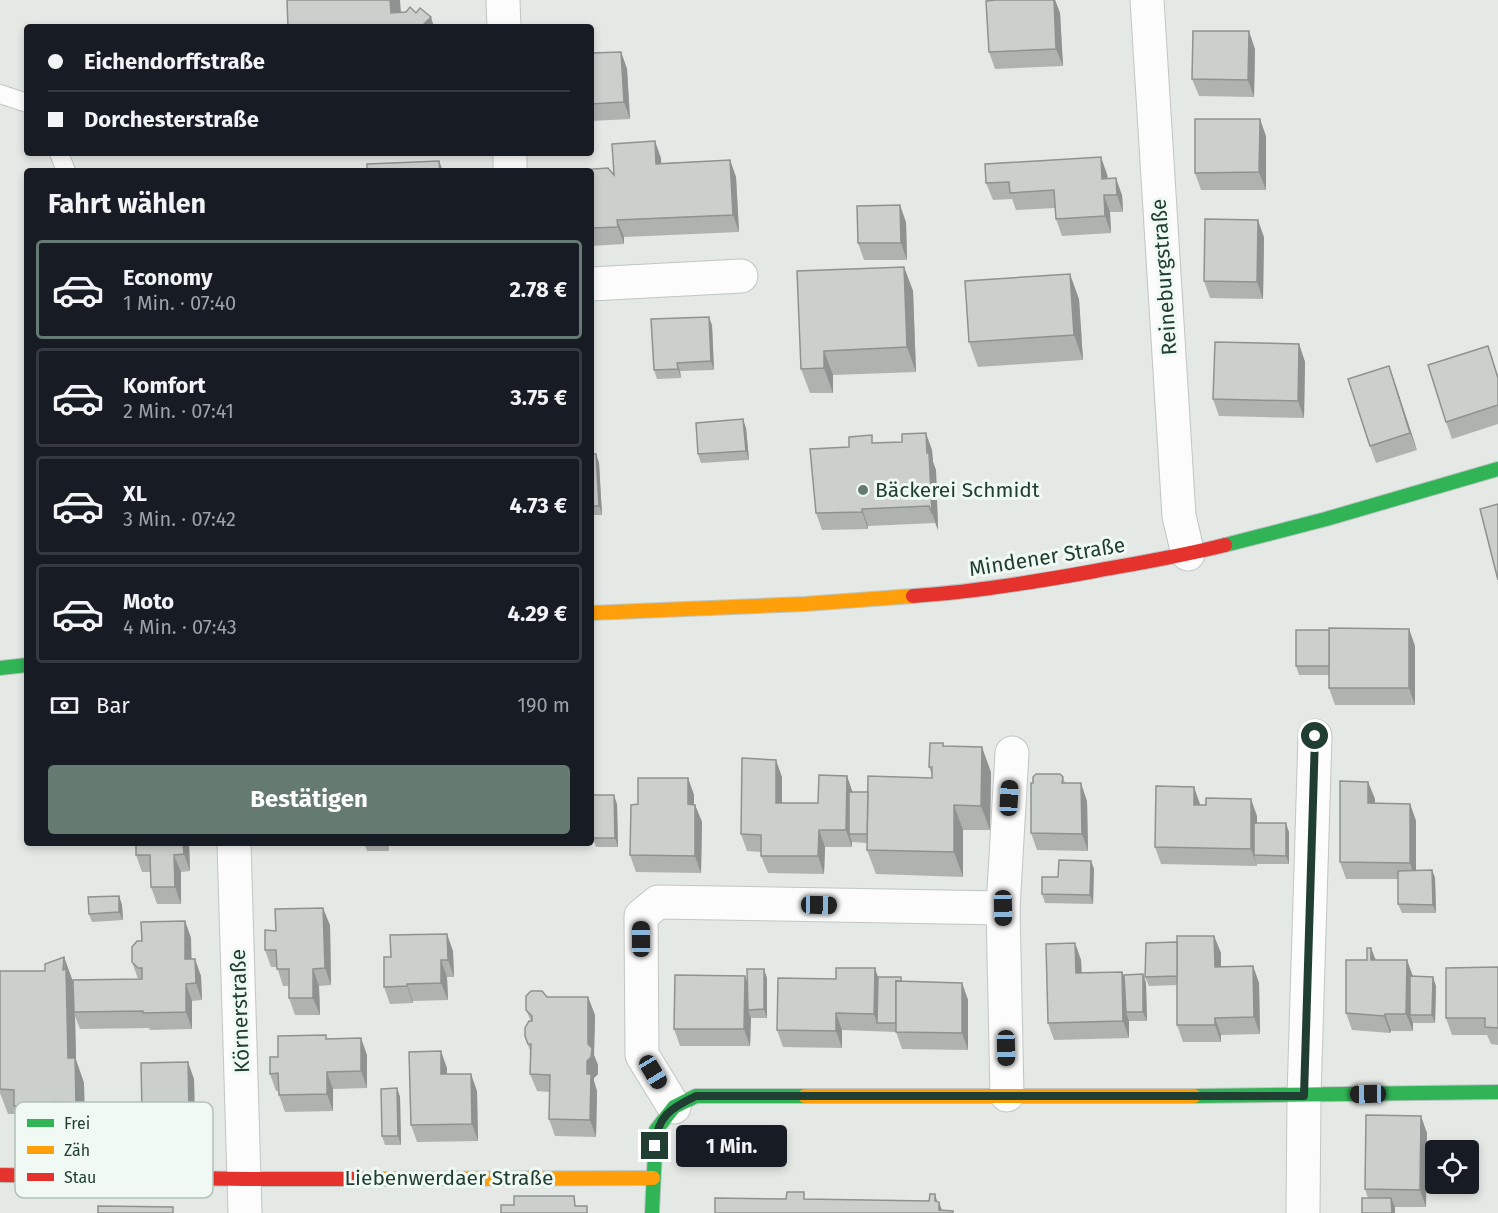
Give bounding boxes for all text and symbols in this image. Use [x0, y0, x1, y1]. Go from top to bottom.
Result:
text: Eichendorffstraße [84, 48, 265, 75]
text: Dorchesterstraße [84, 106, 259, 133]
text: Fahrt wählen [48, 188, 206, 220]
street label: Reineburgstraße [1146, 198, 1182, 356]
icon: car [51, 263, 105, 317]
text: Economy [123, 264, 212, 291]
text: 2.78 € [509, 276, 567, 303]
text: 1 Min. · 07:40 [123, 291, 236, 315]
icon: car [51, 371, 105, 425]
text: Komfort [123, 372, 206, 399]
text: 3.75 € [510, 384, 567, 411]
text: 2 Min. · 07:41 [123, 399, 234, 423]
place label: Bäckerei Schmidt [875, 477, 1040, 503]
icon: car [51, 479, 105, 533]
text: XL [123, 480, 147, 507]
marker: Bäckerei Schmidt [856, 483, 870, 497]
text: 4.73 € [509, 492, 567, 519]
text: 3 Min. · 07:42 [123, 507, 236, 531]
street label: Mindener Straße [967, 532, 1127, 582]
icon: car [51, 587, 105, 641]
text: Moto [123, 588, 174, 615]
text: 4.29 € [508, 600, 567, 627]
text: 4 Min. · 07:43 [123, 615, 237, 639]
icon: cash [48, 689, 81, 722]
text: Bar [96, 692, 130, 719]
text: 190 m [517, 693, 570, 717]
route start [1301, 722, 1328, 749]
button: Bestätigen [48, 765, 570, 834]
car [999, 780, 1019, 816]
car [994, 890, 1012, 926]
car [801, 896, 837, 914]
car [632, 921, 650, 957]
street label: Körnerstraße [225, 949, 255, 1073]
car [997, 1030, 1015, 1066]
car [636, 1052, 670, 1092]
car [1350, 1085, 1386, 1103]
legend [15, 1102, 213, 1198]
text: Frei [64, 1114, 90, 1133]
callout: 1 Min. [676, 1125, 787, 1167]
route end [641, 1132, 668, 1159]
text: 1 Min. [706, 1134, 757, 1158]
map controls [1425, 1140, 1479, 1194]
button: locate [1425, 1140, 1479, 1194]
text: Zäh [64, 1141, 90, 1160]
street label: Liebenwerdaer Straße [345, 1165, 553, 1191]
text: Stau [64, 1168, 96, 1187]

